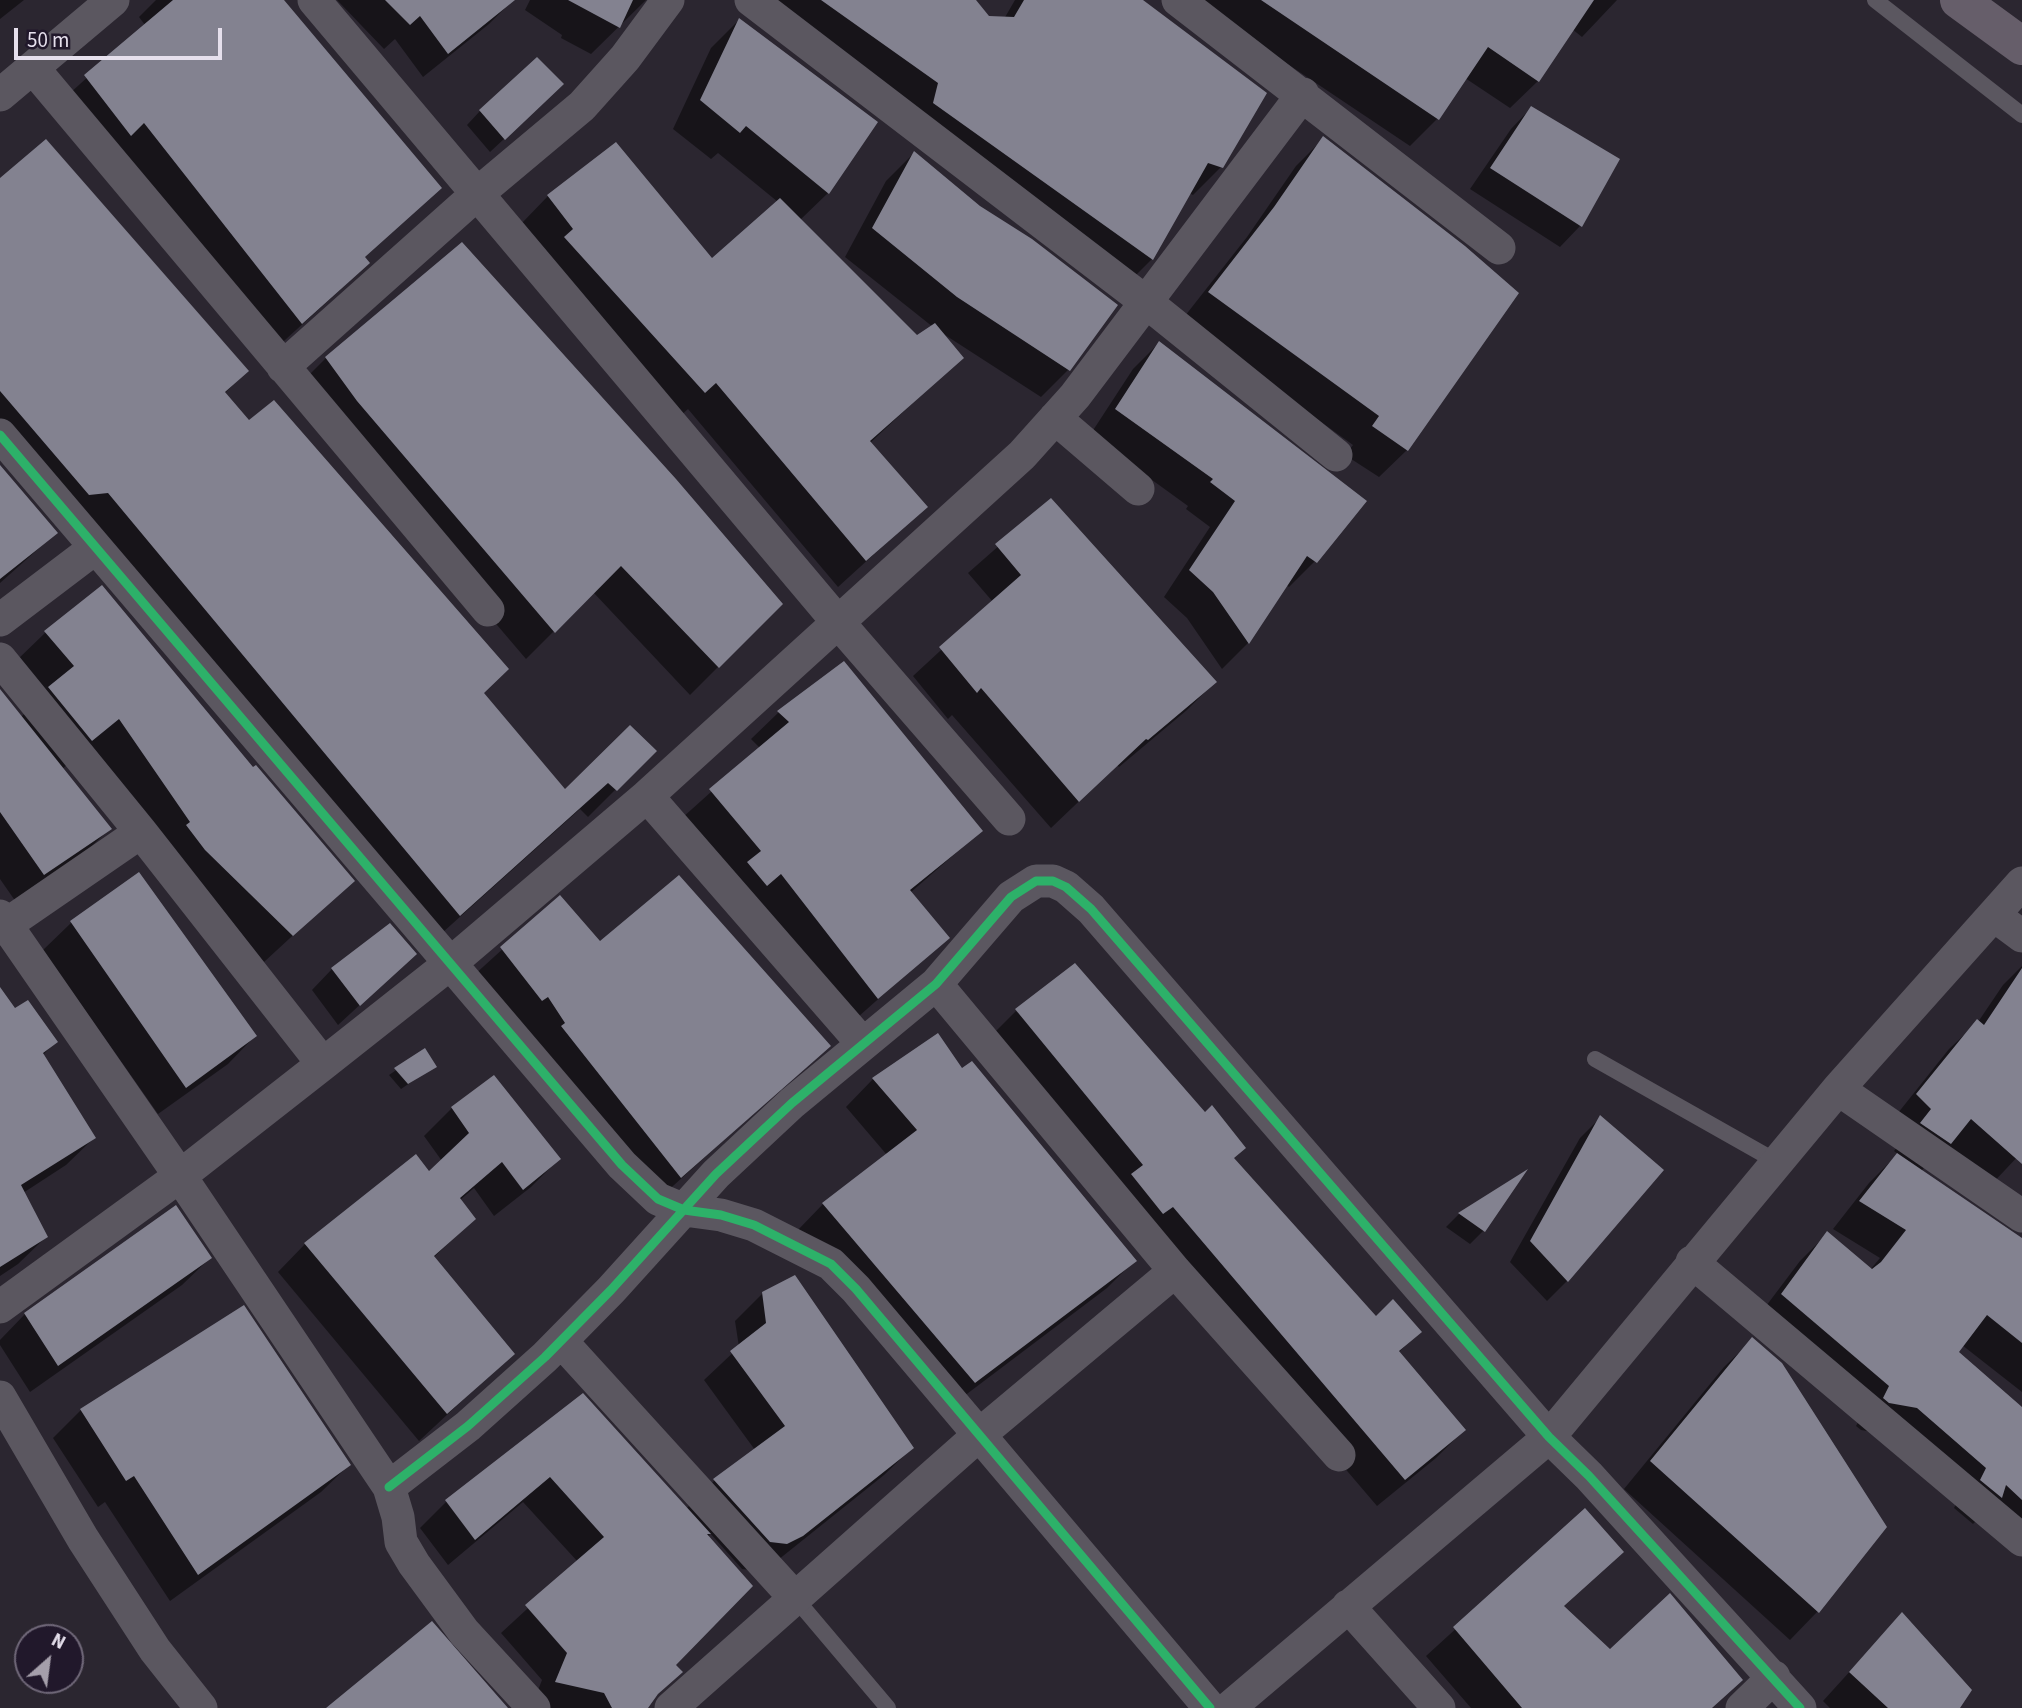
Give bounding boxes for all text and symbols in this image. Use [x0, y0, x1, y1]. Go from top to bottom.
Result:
scale bar [18, 14, 226, 58]
text: 50 m [27, 25, 69, 55]
north arrow [14, 1624, 84, 1694]
text: N [46, 1627, 70, 1657]

